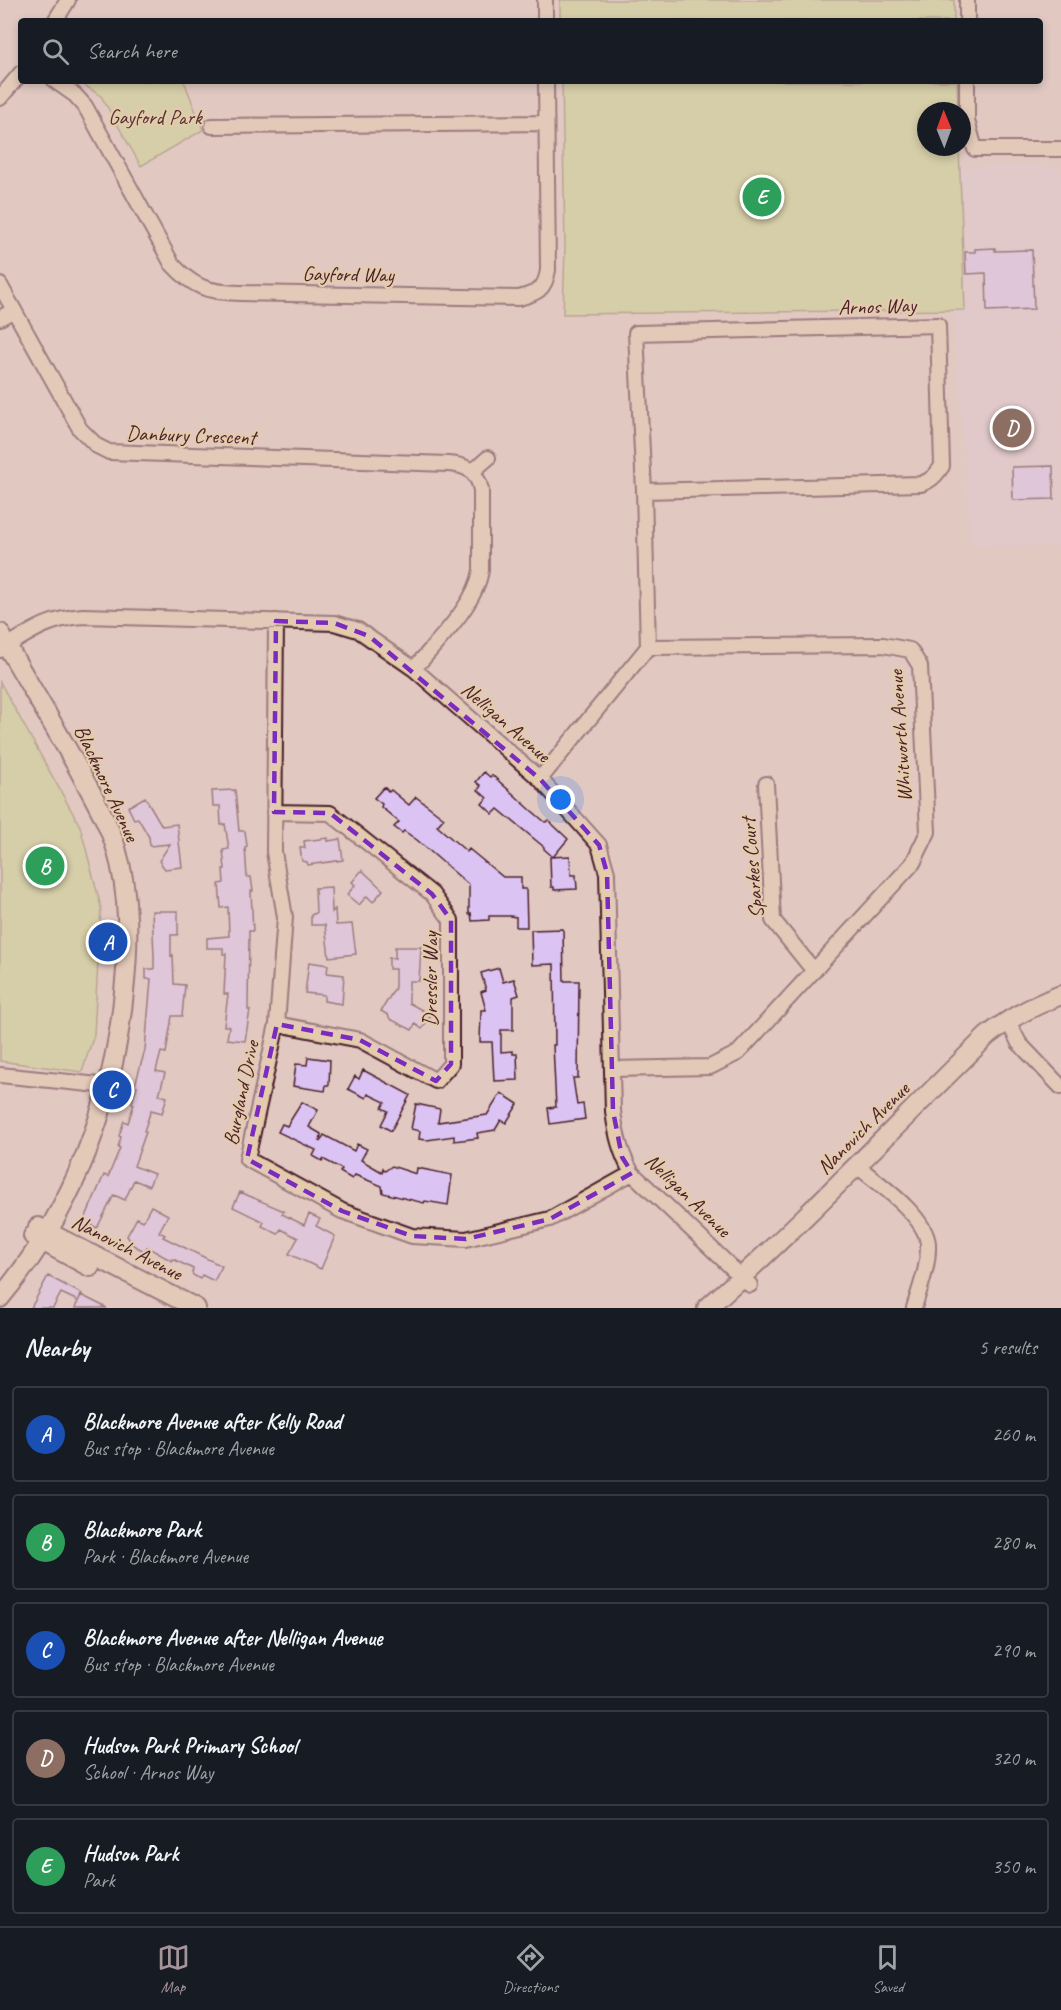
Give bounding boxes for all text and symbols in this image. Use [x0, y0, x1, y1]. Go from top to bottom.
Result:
search box [18, 18, 1043, 84]
icon: search [39, 35, 72, 68]
text: Search here [87, 37, 177, 65]
north arrow [917, 102, 971, 156]
park label: Gayford Park [108, 104, 203, 130]
pin: E [742, 174, 782, 220]
street label: Gayford Way [302, 260, 396, 288]
street label: Arnos Way [838, 292, 918, 320]
pin: D [992, 406, 1032, 450]
street label: Danbury Crescent [126, 420, 259, 450]
street label: Whitworth Avenue [882, 668, 918, 803]
street label: Nelligan Avenue [456, 676, 557, 769]
street label: Blackmore Avenue [69, 720, 146, 847]
your location [546, 785, 575, 814]
street label: Sparkes Court [734, 813, 769, 920]
pin: B [26, 844, 64, 888]
pin: A [88, 920, 128, 964]
street label: Dressler Way [417, 930, 443, 1026]
street label: Burgland Drive [217, 1036, 265, 1147]
pin: C [92, 1068, 132, 1112]
street label: Nanovich Avenue [811, 1075, 916, 1180]
street label: Nelligan Avenue [639, 1148, 737, 1243]
street label: Nanovich Avenue [67, 1208, 188, 1286]
text: Nearby [24, 1331, 89, 1364]
text: 5 results [978, 1335, 1037, 1360]
text: Blackmore Avenue after Kelly Road [83, 1408, 341, 1436]
text: A [40, 1422, 51, 1447]
text: 260 m [992, 1422, 1035, 1447]
text: Bus stop · Blackmore Avenue [83, 1436, 274, 1461]
text: Blackmore Park [83, 1516, 201, 1544]
text: B [40, 1530, 51, 1555]
text: 280 m [992, 1530, 1035, 1555]
text: Park · Blackmore Avenue [83, 1544, 248, 1569]
text: Blackmore Avenue after Nelligan Avenue [83, 1624, 382, 1652]
text: C [41, 1638, 50, 1663]
text: 290 m [992, 1638, 1035, 1663]
text: Bus stop · Blackmore Avenue [83, 1652, 274, 1677]
text: Hudson Park Primary School [83, 1732, 297, 1760]
text: D [40, 1746, 51, 1771]
text: 320 m [992, 1746, 1035, 1771]
text: School · Arnos Way [83, 1760, 213, 1785]
text: Hudson Park [83, 1840, 178, 1868]
text: E [40, 1854, 51, 1879]
text: 350 m [992, 1854, 1035, 1879]
text: Park [83, 1868, 115, 1893]
tab: Map [157, 1941, 190, 1997]
tab: Directions [503, 1941, 558, 1997]
tab: Saved [871, 1941, 904, 1997]

